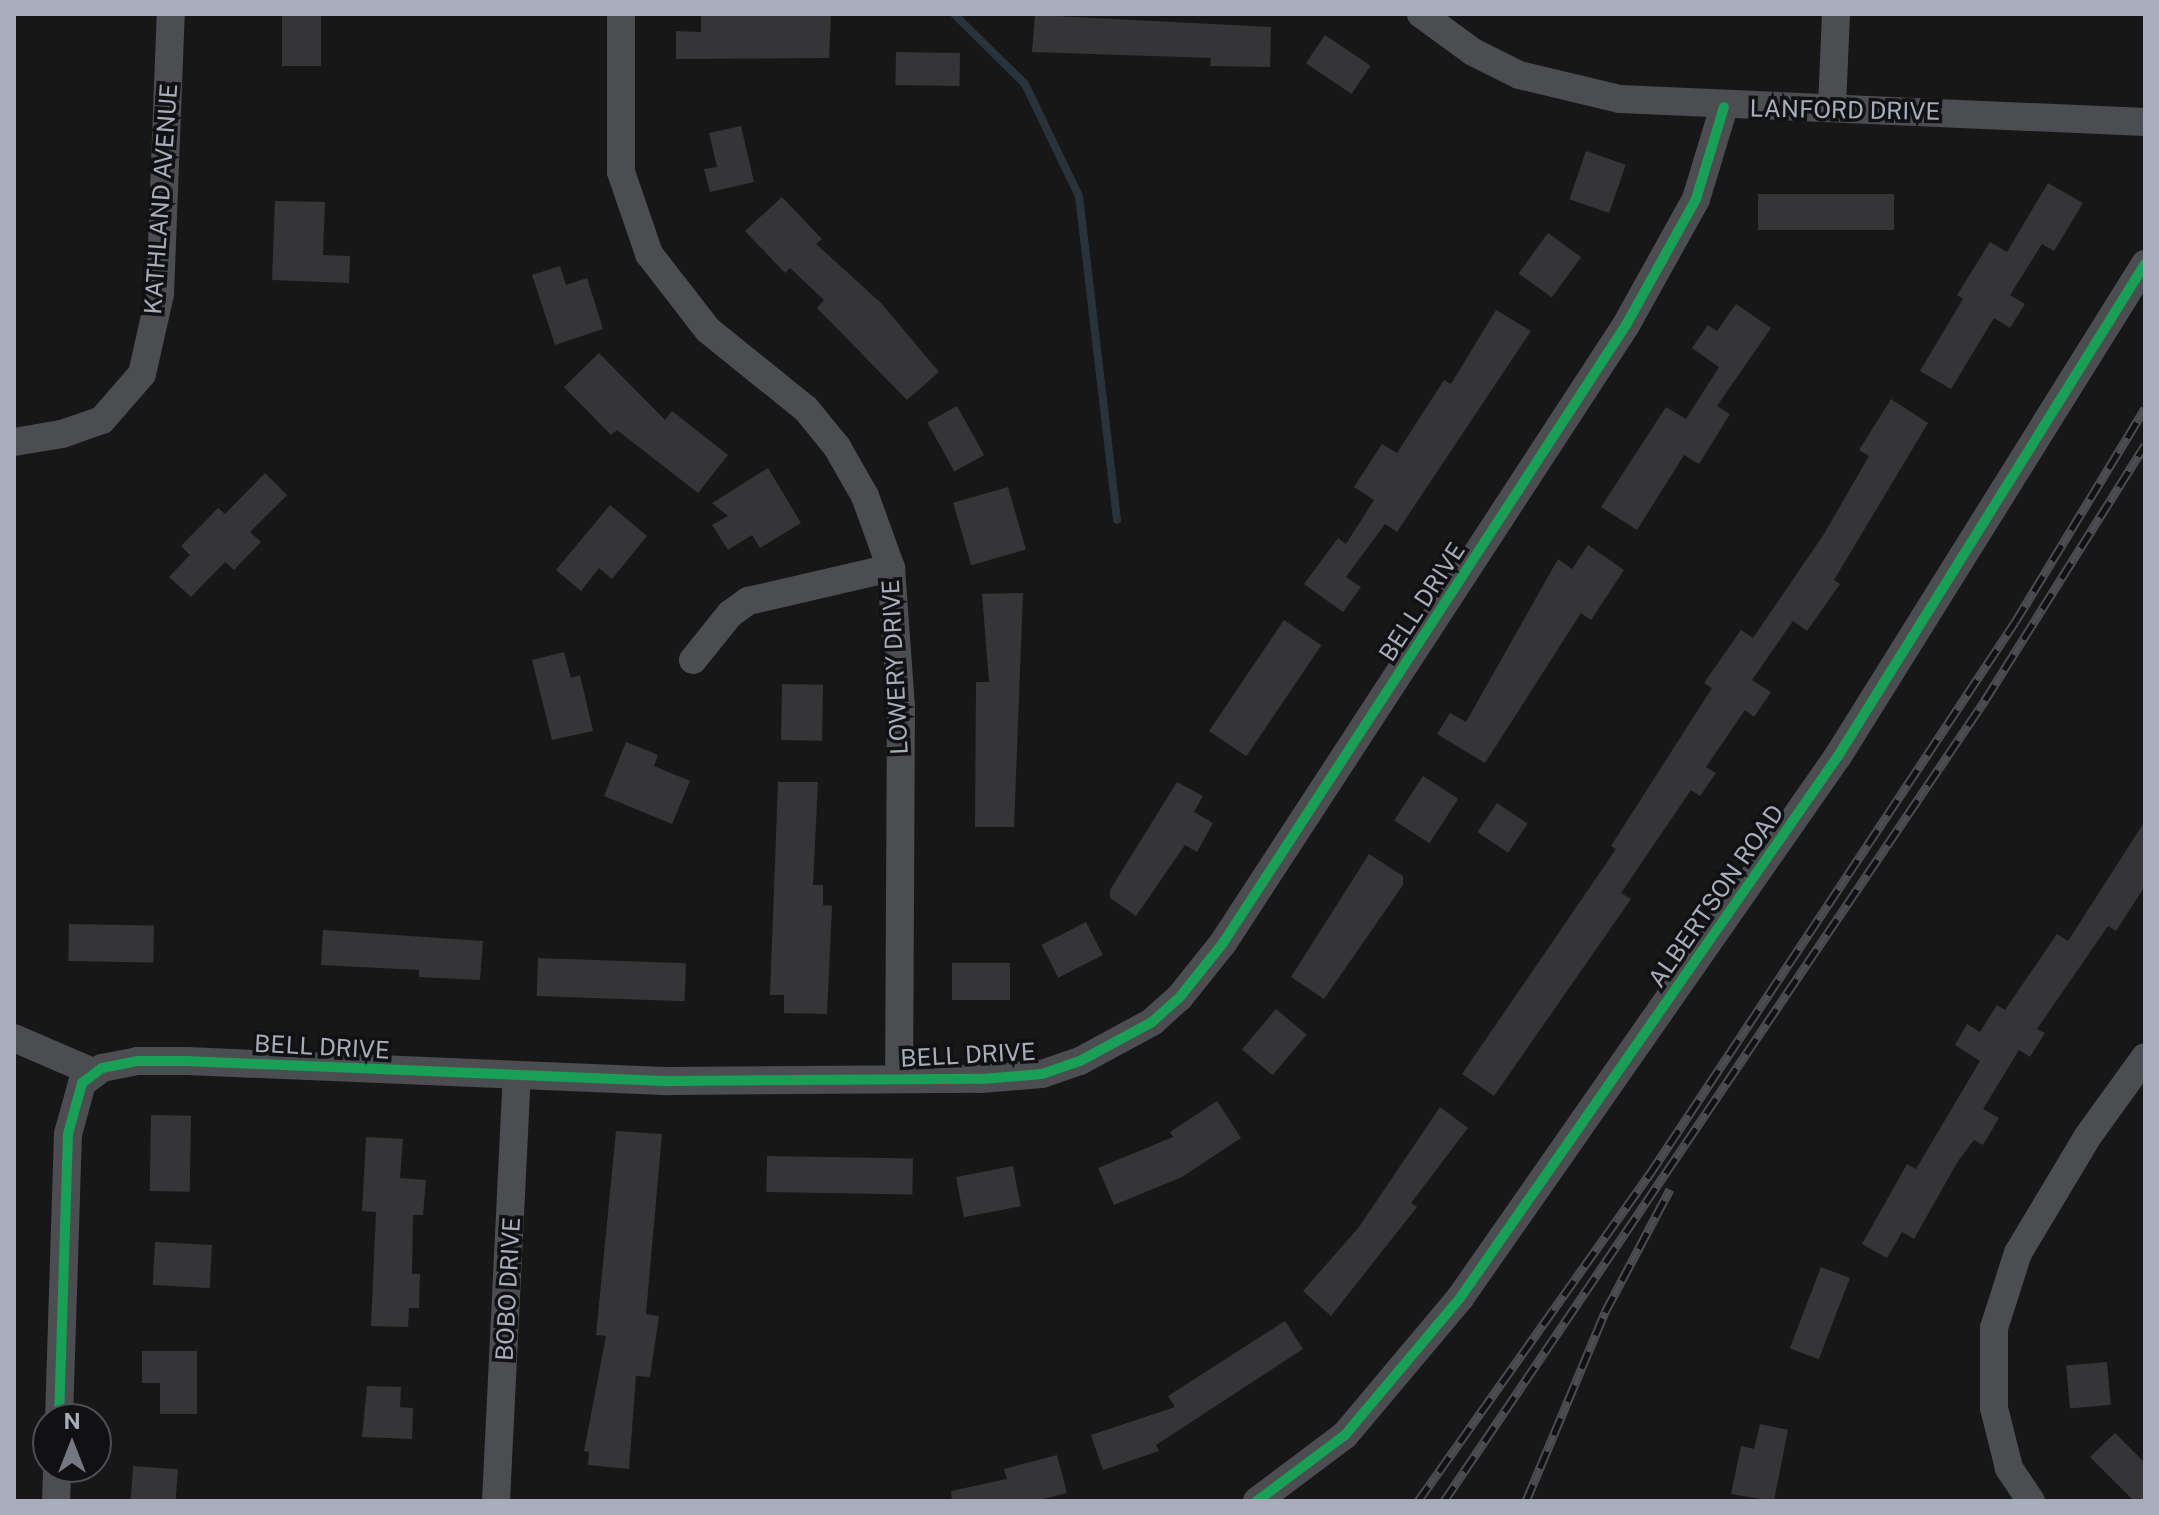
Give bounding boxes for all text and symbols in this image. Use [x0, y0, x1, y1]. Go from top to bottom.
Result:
street label: KATHLAND AVENUE [139, 83, 183, 315]
street label: LANFORD DRIVE [1749, 94, 1941, 126]
street label: BELL DRIVE [1373, 537, 1471, 667]
street label: LOWERY DRIVE [876, 579, 914, 755]
street label: ALBERTSON ROAD [1642, 799, 1790, 993]
street label: BELL DRIVE [254, 1029, 390, 1065]
street label: BELL DRIVE [900, 1037, 1036, 1073]
street label: BOBO DRIVE [490, 1216, 526, 1362]
north arrow [32, 1403, 112, 1483]
text: N [63, 1408, 81, 1434]

